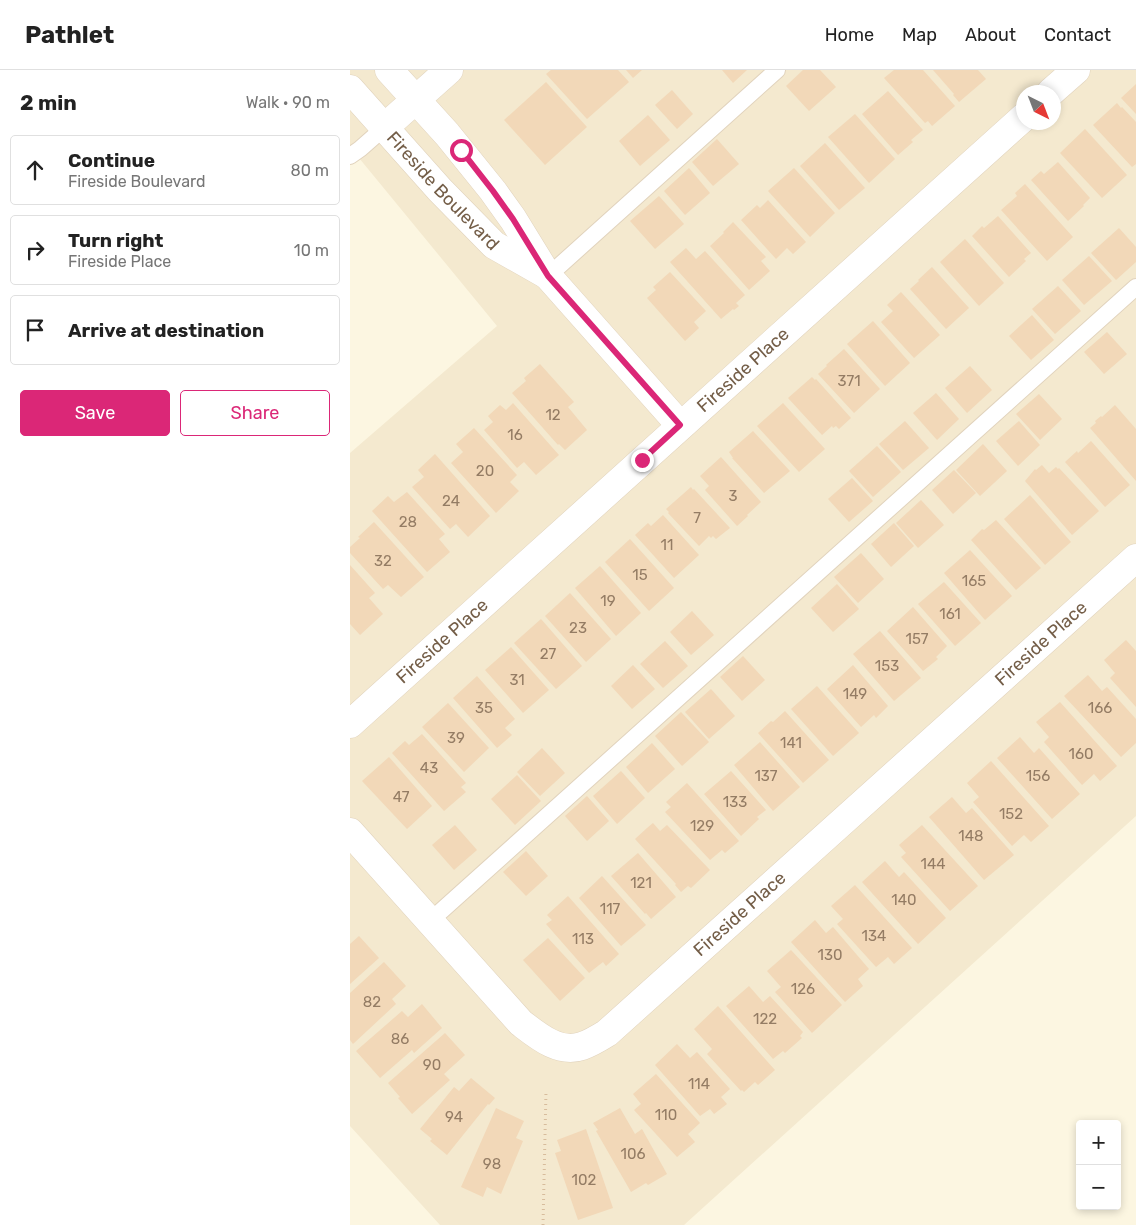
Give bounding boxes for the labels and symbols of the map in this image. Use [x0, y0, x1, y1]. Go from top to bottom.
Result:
north arrow [1016, 85, 1061, 130]
street label: Fireside Boulevard [382, 127, 504, 255]
route start [450, 139, 473, 162]
street label: Fireside Place [693, 323, 794, 417]
house number: 371 [837, 372, 861, 390]
house number: 12 [545, 406, 561, 424]
house number: 16 [507, 426, 523, 444]
route end [631, 449, 654, 472]
house number: 20 [476, 462, 494, 480]
house number: 3 [728, 487, 738, 505]
house number: 24 [442, 492, 460, 510]
house number: 7 [693, 509, 701, 527]
house number: 28 [399, 513, 417, 531]
house number: 11 [661, 536, 673, 554]
house number: 32 [374, 552, 392, 570]
house number: 15 [632, 566, 648, 584]
house number: 165 [962, 572, 986, 590]
house number: 19 [600, 592, 616, 610]
street label: Fireside Place [392, 594, 493, 688]
street label: Fireside Place [990, 596, 1092, 690]
house number: 161 [939, 605, 961, 623]
house number: 23 [569, 619, 587, 637]
house number: 157 [905, 630, 929, 648]
house number: 27 [540, 645, 557, 663]
house number: 153 [875, 657, 899, 675]
house number: 31 [509, 671, 525, 689]
house number: 149 [843, 685, 867, 703]
house number: 35 [475, 699, 493, 717]
house number: 166 [1088, 699, 1112, 717]
house number: 39 [447, 729, 465, 747]
house number: 141 [780, 734, 802, 752]
house number: 160 [1069, 745, 1094, 763]
house number: 43 [420, 759, 438, 777]
house number: 137 [754, 767, 778, 785]
house number: 156 [1026, 767, 1050, 785]
house number: 47 [393, 788, 410, 806]
house number: 133 [723, 793, 747, 811]
house number: 152 [999, 805, 1023, 823]
house number: 129 [690, 817, 714, 835]
house number: 148 [958, 827, 984, 845]
house number: 144 [920, 855, 946, 873]
street label: Fireside Place [689, 867, 790, 961]
house number: 121 [630, 874, 652, 892]
house number: 140 [891, 891, 917, 909]
house number: 117 [600, 900, 621, 918]
house number: 134 [862, 927, 886, 945]
house number: 113 [572, 930, 594, 948]
house number: 130 [818, 946, 842, 964]
house number: 126 [791, 980, 815, 998]
house number: 82 [363, 993, 381, 1011]
house number: 122 [753, 1010, 777, 1028]
house number: 86 [391, 1030, 409, 1048]
house number: 90 [423, 1056, 441, 1074]
house number: 114 [688, 1075, 710, 1093]
house number: 110 [655, 1106, 677, 1124]
house number: 94 [445, 1108, 463, 1126]
house number: 106 [621, 1145, 646, 1163]
house number: 98 [483, 1155, 501, 1173]
house number: 102 [572, 1171, 597, 1189]

